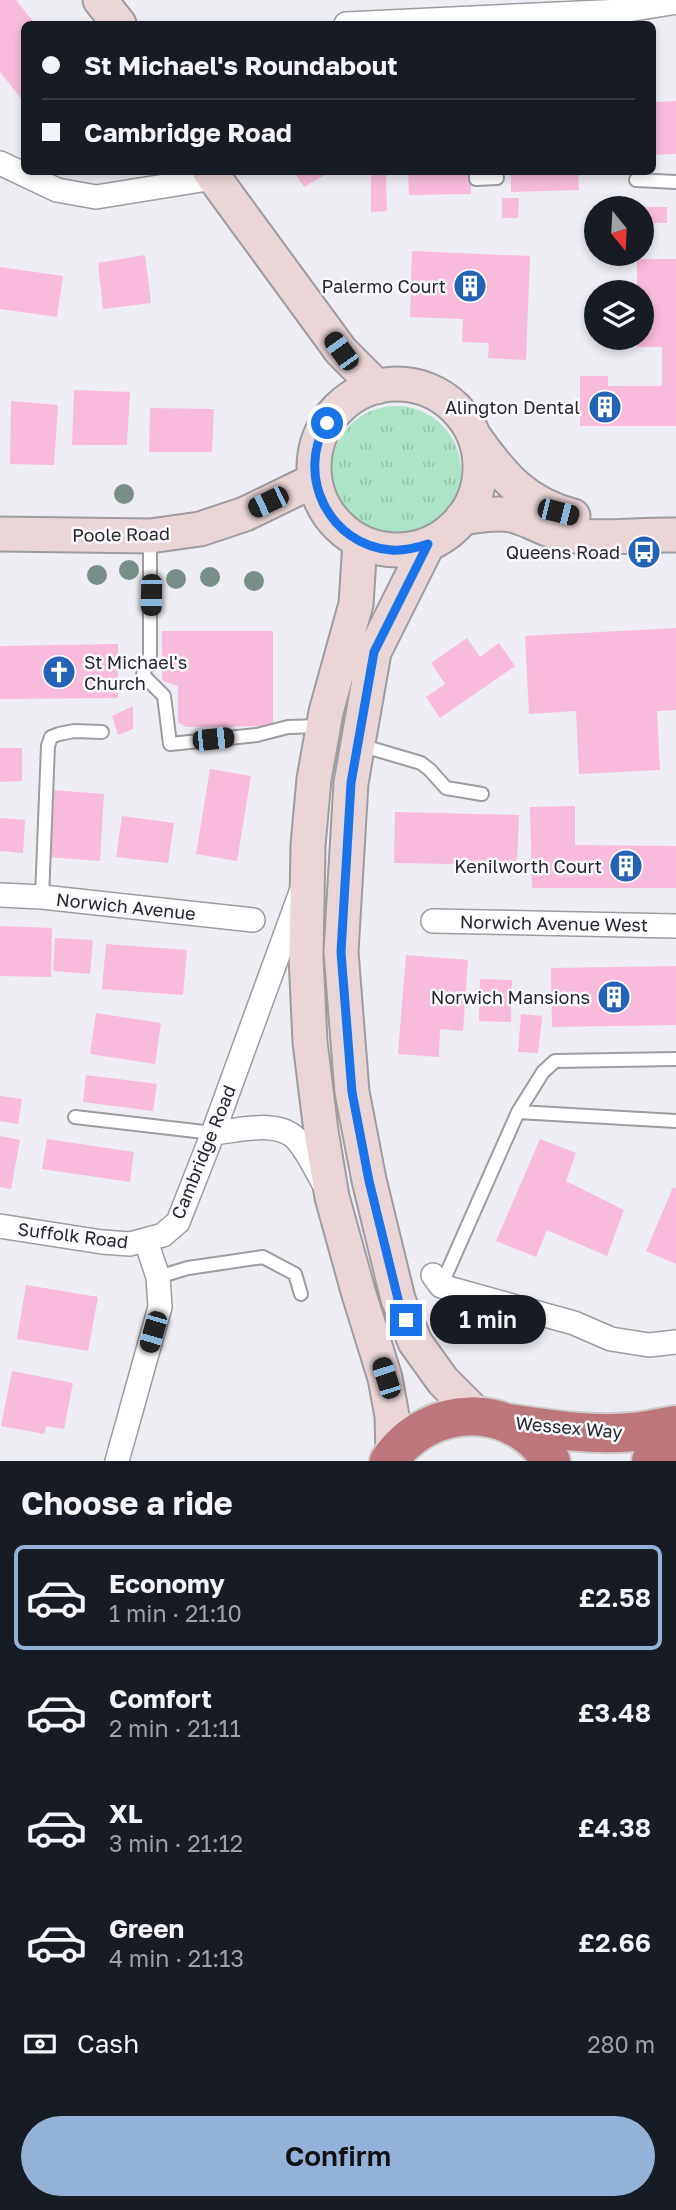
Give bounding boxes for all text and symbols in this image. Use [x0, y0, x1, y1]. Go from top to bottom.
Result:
text: St Michael's Roundabout [84, 50, 398, 81]
text: Cambridge Road [84, 117, 292, 148]
north arrow [584, 196, 654, 266]
map controls [584, 196, 654, 350]
building icon: Palermo Court [451, 267, 489, 305]
place label: Palermo Court [321, 275, 446, 297]
button: layers [584, 280, 654, 350]
car [321, 328, 362, 374]
building icon: Alington Dental [586, 388, 624, 426]
place label: Alington Dental [445, 396, 580, 418]
route start [311, 407, 343, 439]
car [245, 483, 292, 521]
car [536, 497, 581, 527]
street label: Poole Road [72, 522, 170, 546]
bus stop icon: Queens Road [625, 533, 663, 571]
place label: Queens Road [506, 541, 620, 563]
car [141, 574, 162, 616]
place label: St Michael's Church [84, 651, 187, 694]
church icon: St Michael's Church [40, 653, 78, 691]
car [192, 726, 235, 752]
building icon: Kenilworth Court [607, 847, 645, 885]
place label: Kenilworth Court [454, 855, 602, 877]
street label: Norwich Avenue [55, 888, 197, 924]
street label: Norwich Avenue West [460, 910, 648, 936]
building icon: Norwich Mansions [595, 978, 633, 1016]
place label: Norwich Mansions [431, 986, 590, 1008]
street label: Cambridge Road [166, 1082, 240, 1222]
street label: Suffolk Road [17, 1217, 129, 1253]
callout: 1 min [430, 1296, 546, 1344]
route end [390, 1304, 422, 1336]
text: 1 min [459, 1305, 517, 1333]
car [138, 1309, 169, 1355]
car [370, 1355, 403, 1401]
street label: Wessex Way [515, 1411, 623, 1443]
text: Choose a ride [21, 1484, 233, 1522]
icon: car [25, 1566, 88, 1629]
text: Economy [109, 1568, 225, 1599]
text: £2.58 [579, 1582, 651, 1613]
text: 1 min · 21:10 [109, 1599, 242, 1627]
icon: car [25, 1681, 88, 1744]
text: Comfort [109, 1683, 212, 1714]
text: £3.48 [578, 1697, 651, 1728]
text: 2 min · 21:11 [109, 1714, 241, 1742]
icon: car [25, 1796, 88, 1859]
text: XL [109, 1798, 143, 1829]
text: £4.38 [578, 1812, 651, 1843]
text: 3 min · 21:12 [109, 1829, 243, 1857]
icon: car [25, 1911, 88, 1974]
text: Green [109, 1913, 184, 1944]
text: £2.66 [578, 1927, 651, 1958]
text: 4 min · 21:13 [109, 1944, 244, 1972]
icon: cash [21, 2025, 59, 2063]
text: Cash [77, 2028, 139, 2059]
text: 280 m [587, 2030, 655, 2058]
button: Confirm [21, 2116, 655, 2196]

